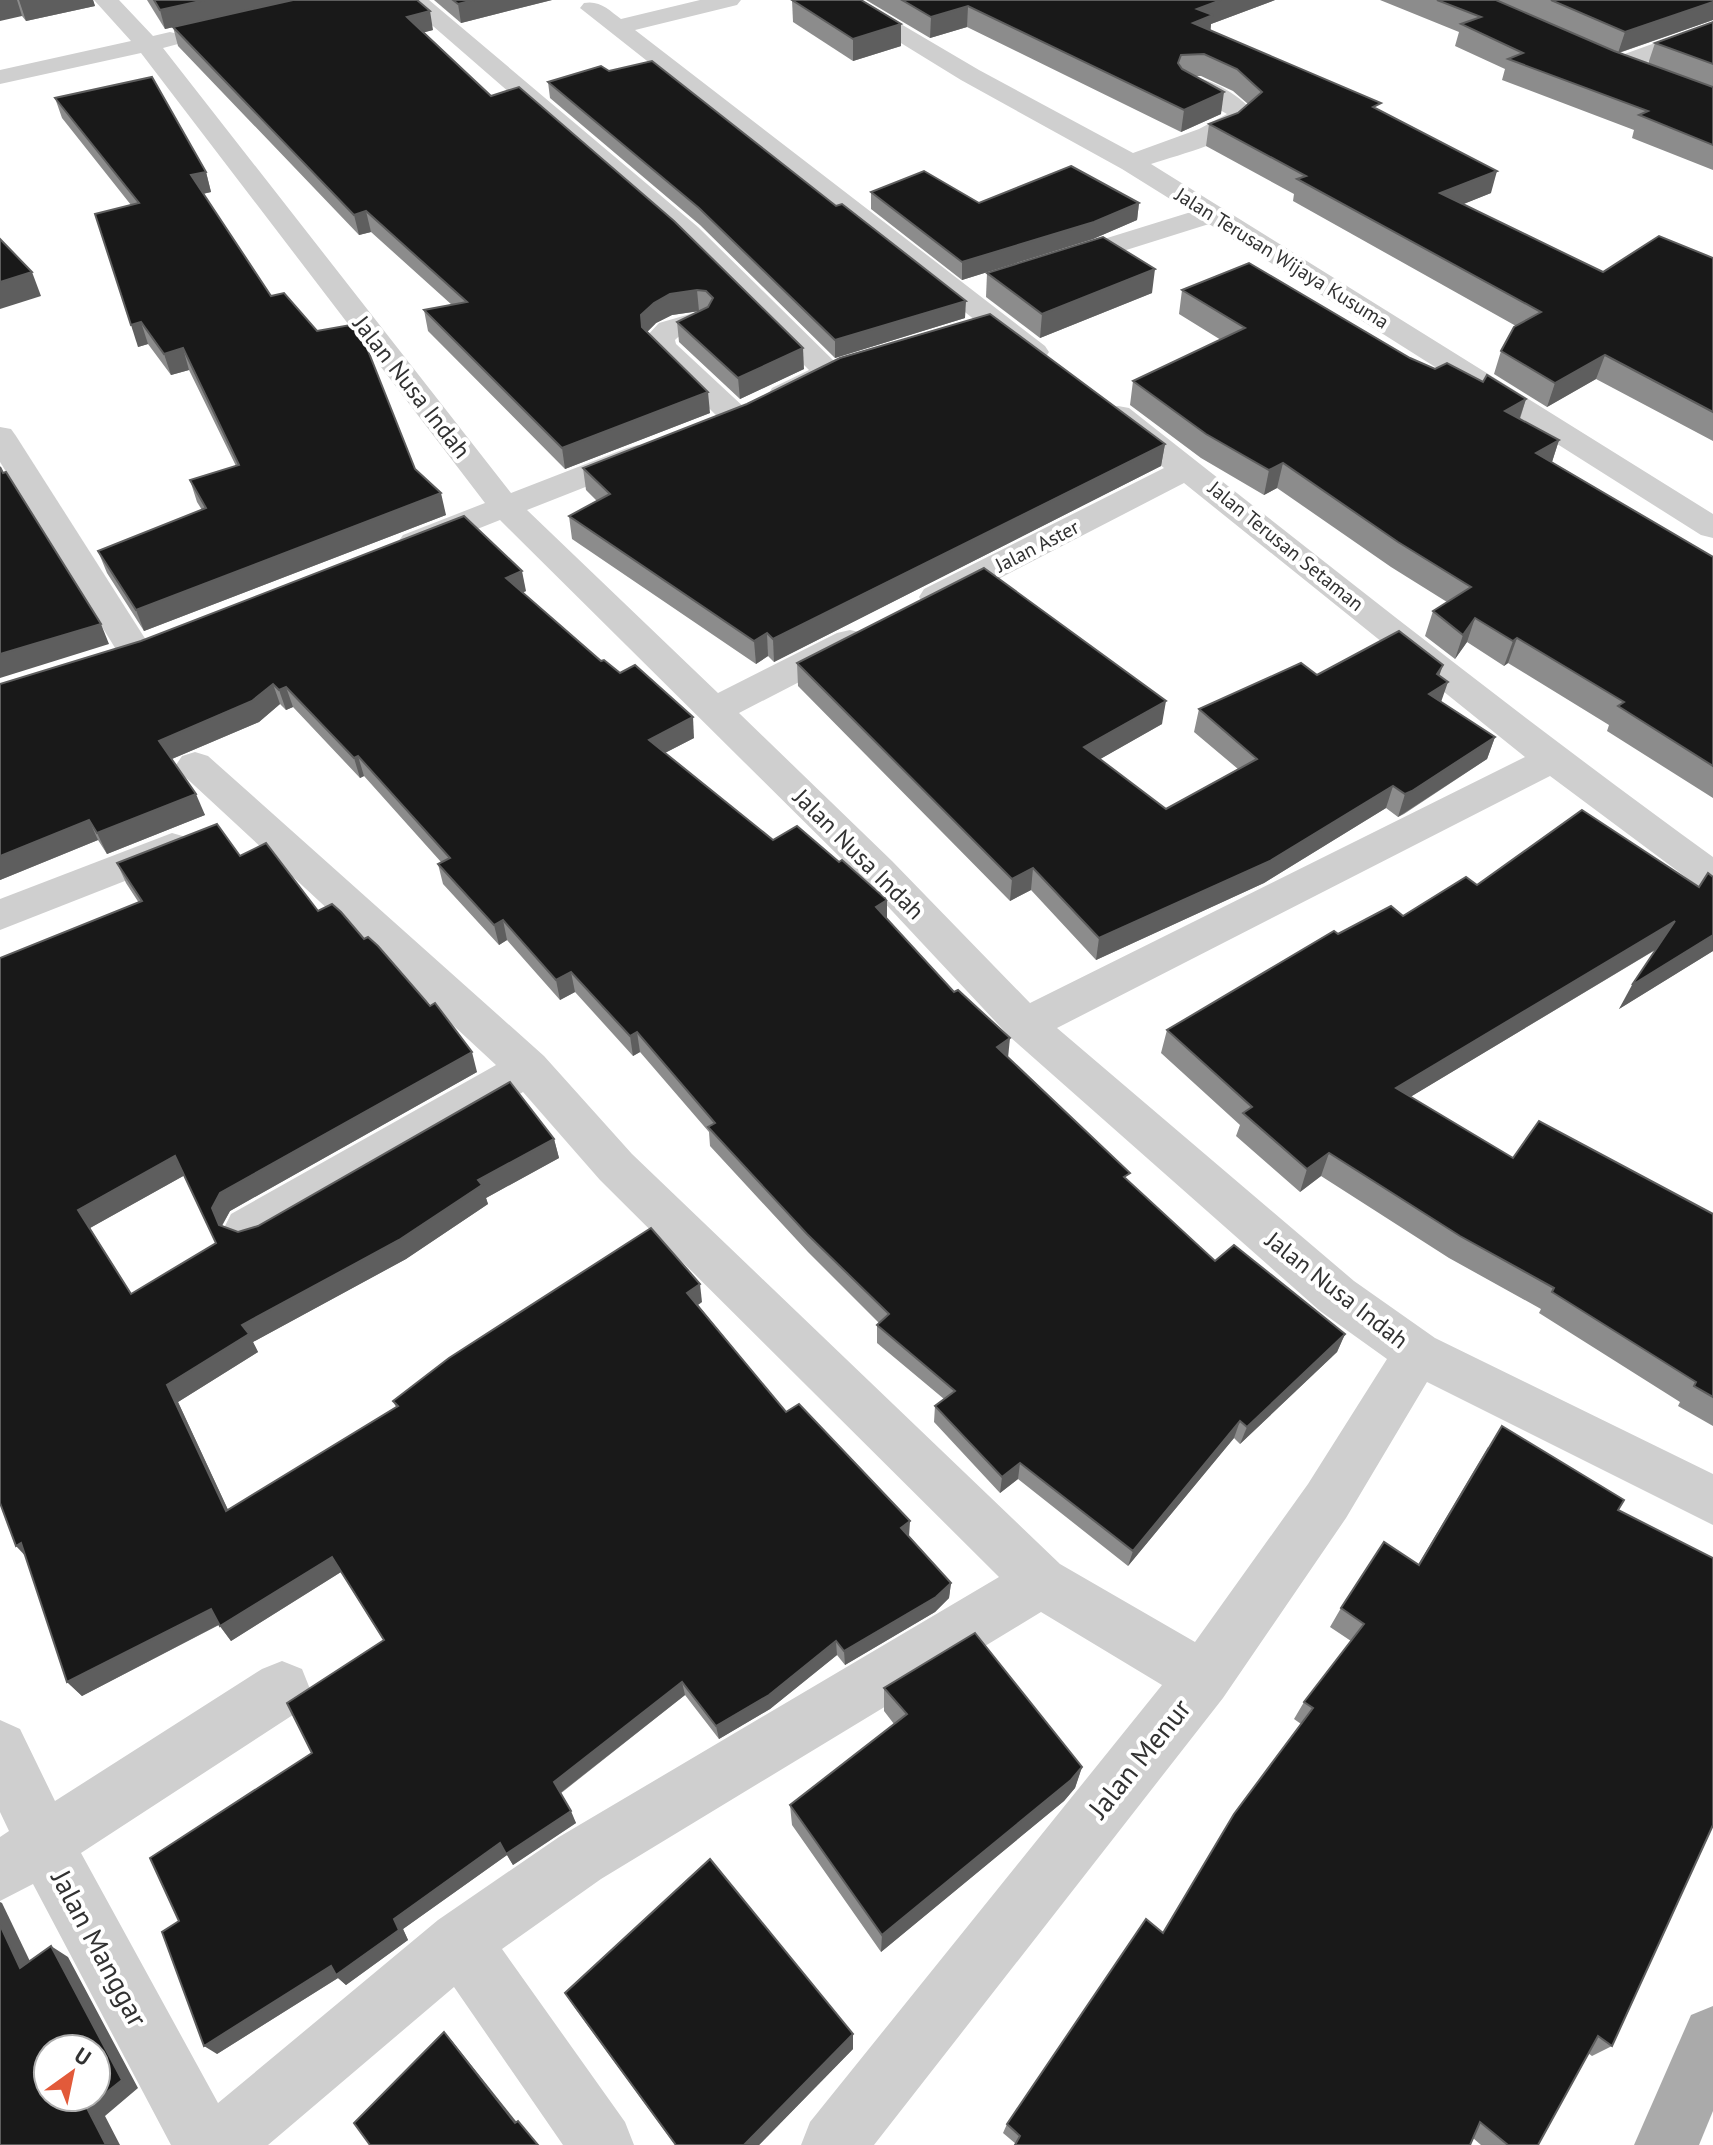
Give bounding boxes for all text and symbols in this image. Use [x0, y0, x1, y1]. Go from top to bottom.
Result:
street label: Jalan Terusan Wijaya Kusuma [1169, 181, 1394, 335]
street label: Jalan Nusa Indah [346, 309, 477, 465]
street label: Jalan Terusan Setaman [1202, 475, 1369, 617]
street label: Jalan Aster [990, 514, 1084, 579]
street label: Jalan Nusa Indah [786, 781, 931, 926]
street label: Jalan Nusa Indah [1259, 1224, 1415, 1355]
street label: Jalan Menur [1079, 1690, 1199, 1826]
street label: Jalan Manggar [43, 1863, 157, 2033]
north arrow [32, 2033, 112, 2113]
text: U [69, 2041, 96, 2072]

